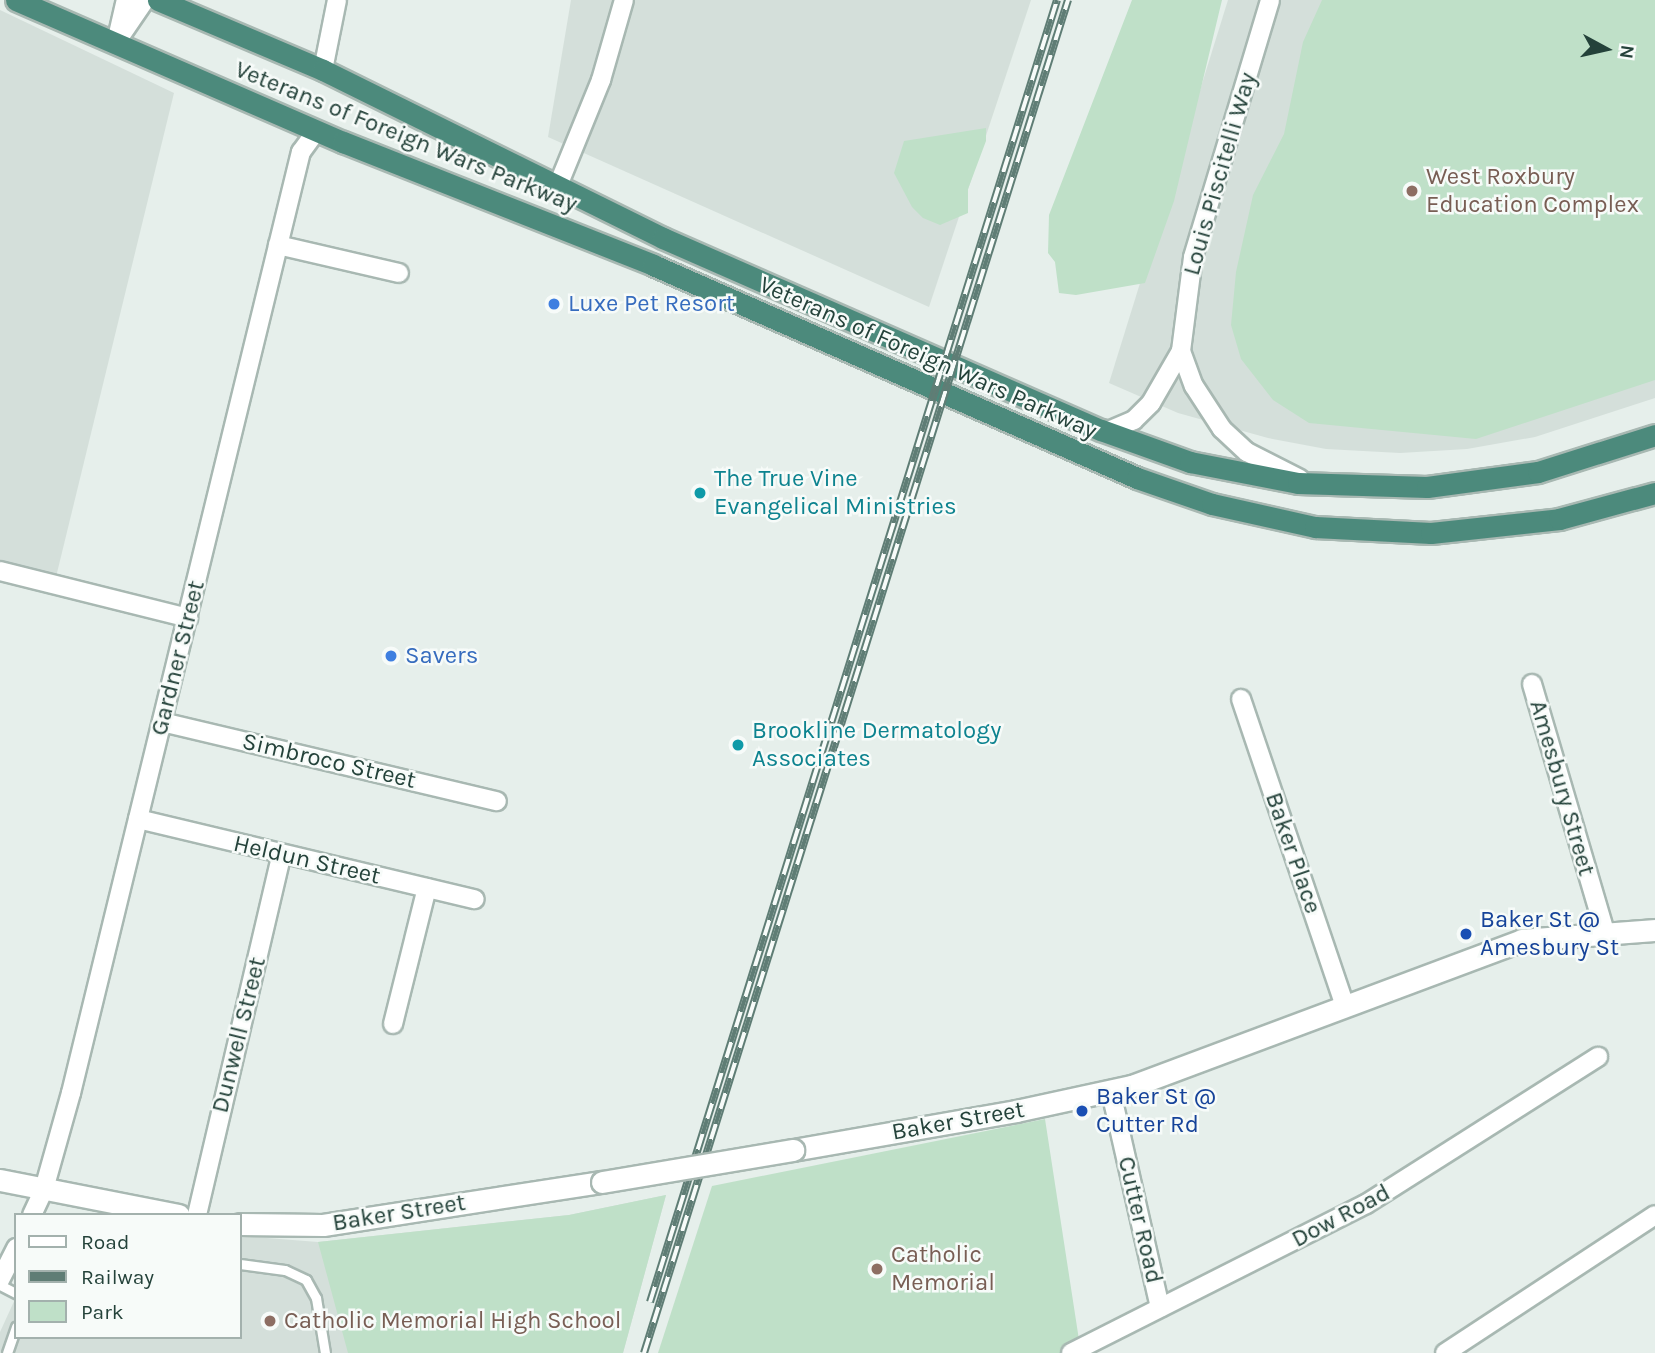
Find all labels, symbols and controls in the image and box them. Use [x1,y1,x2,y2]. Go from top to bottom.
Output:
north arrow [1571,14,1641,84]
text: N [1615,44,1639,60]
street label: Veterans of Foreign Wars Parkway [231,55,581,219]
street label: Louis Piscitelli Way [1177,69,1263,279]
place label: West Roxbury Education Complex [1426,163,1639,219]
marker: West Roxbury Education Complex [1404,183,1420,199]
street label: Veterans of Foreign Wars Parkway [755,270,1101,446]
place label: Luxe Pet Resort [568,290,735,318]
marker: Luxe Pet Resort [546,296,562,312]
place label: The True Vine Evangelical Ministries [714,465,957,521]
marker: The True Vine Evangelical Ministries [692,485,708,501]
street label: Gardner Street [145,578,211,738]
place label: Savers [405,642,478,670]
marker: Savers [383,648,399,664]
street label: Amesbury Street [1523,697,1601,879]
place label: Brookline Dermatology Associates [752,717,1001,773]
street label: Simbroco Street [239,727,419,795]
marker: Brookline Dermatology Associates [730,737,746,753]
street label: Baker Place [1259,789,1327,917]
street label: Heldun Street [231,829,383,891]
place label: Baker St @ Amesbury St [1480,906,1619,962]
marker: Baker St @ Amesbury St [1458,926,1474,942]
street label: Dunwell Street [206,954,272,1116]
place label: Baker St @ Cutter Rd [1096,1083,1216,1139]
street label: Baker Street [889,1095,1027,1147]
marker: Baker St @ Cutter Rd [1074,1103,1090,1119]
street label: Cutter Road [1111,1154,1169,1286]
street label: Dow Road [1287,1178,1395,1254]
street label: Baker Street [330,1188,468,1238]
legend [14,1213,242,1339]
text: Road [81,1230,129,1254]
place label: Catholic Memorial [891,1241,995,1297]
marker: Catholic Memorial [869,1261,885,1277]
text: Railway [81,1265,154,1289]
text: Park [81,1300,124,1324]
place label: Catholic Memorial High School [284,1307,621,1335]
marker: Catholic Memorial High School [262,1313,278,1329]

